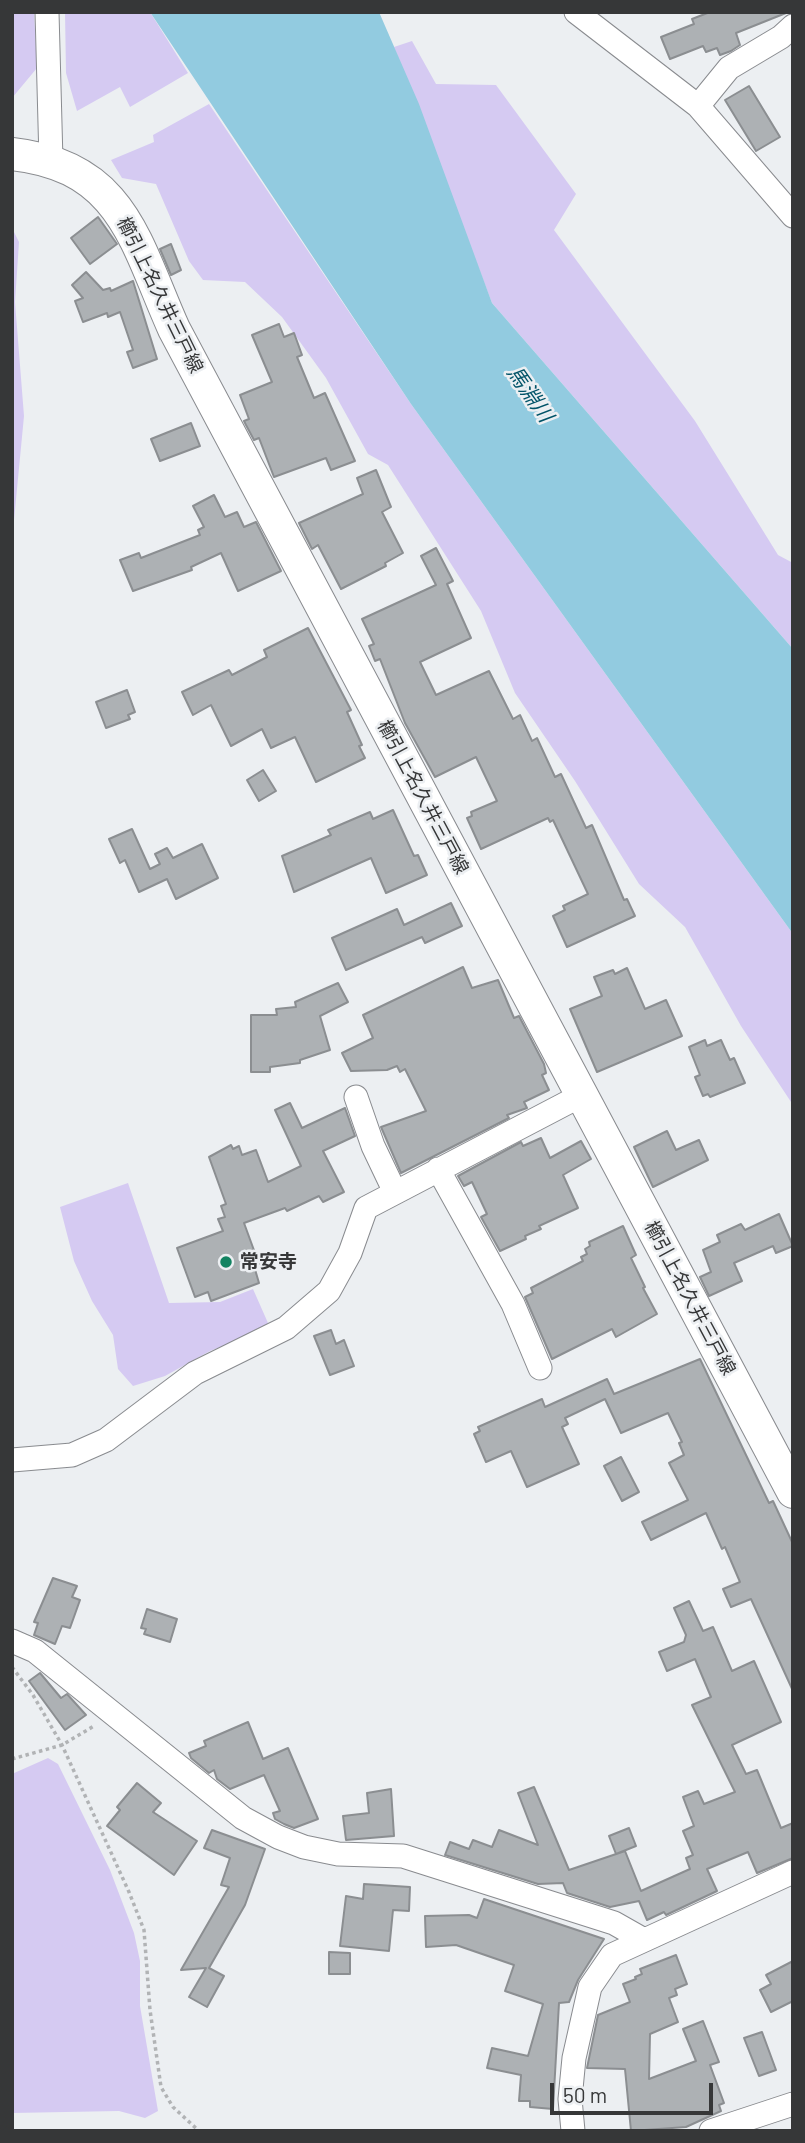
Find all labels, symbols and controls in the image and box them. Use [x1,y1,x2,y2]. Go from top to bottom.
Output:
street label: 櫛引上名久井三戸線 [112,213,208,377]
water label: 馬淵川 [502,361,558,427]
street label: 櫛引上名久井三戸線 [373,716,473,878]
street label: 櫛引上名久井三戸線 [640,1217,740,1379]
place label: 常安寺 [240,1251,297,1273]
marker: 常安寺 [218,1254,234,1270]
scale bar [553,2070,716,2114]
text: 50 m [563,2082,607,2107]

